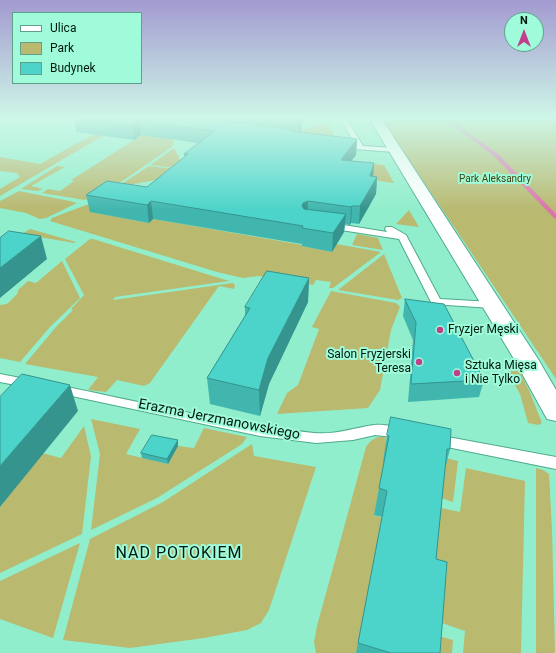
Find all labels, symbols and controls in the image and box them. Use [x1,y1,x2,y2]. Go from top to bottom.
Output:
legend [12,12,142,84]
north arrow [504,12,544,52]
text: N [520,14,528,27]
text: Ulica [50,21,76,35]
text: Park [50,41,74,55]
text: Budynek [50,61,96,75]
park label: Park Aleksandry [459,173,531,185]
place label: Fryzjer Męski [448,323,519,337]
marker: Fryzjer Męski [435,325,445,335]
place label: Salon Fryzjerski Teresa [327,348,411,376]
marker: Salon Fryzjerski Teresa [414,357,424,367]
place label: Sztuka Mięsa i Nie Tylko [465,359,537,387]
marker: Sztuka Mięsa i Nie Tylko [452,368,462,378]
street label: Erazma Jerzmanowskiego [137,396,301,444]
district label: NAD POTOKIEM [115,544,243,564]

